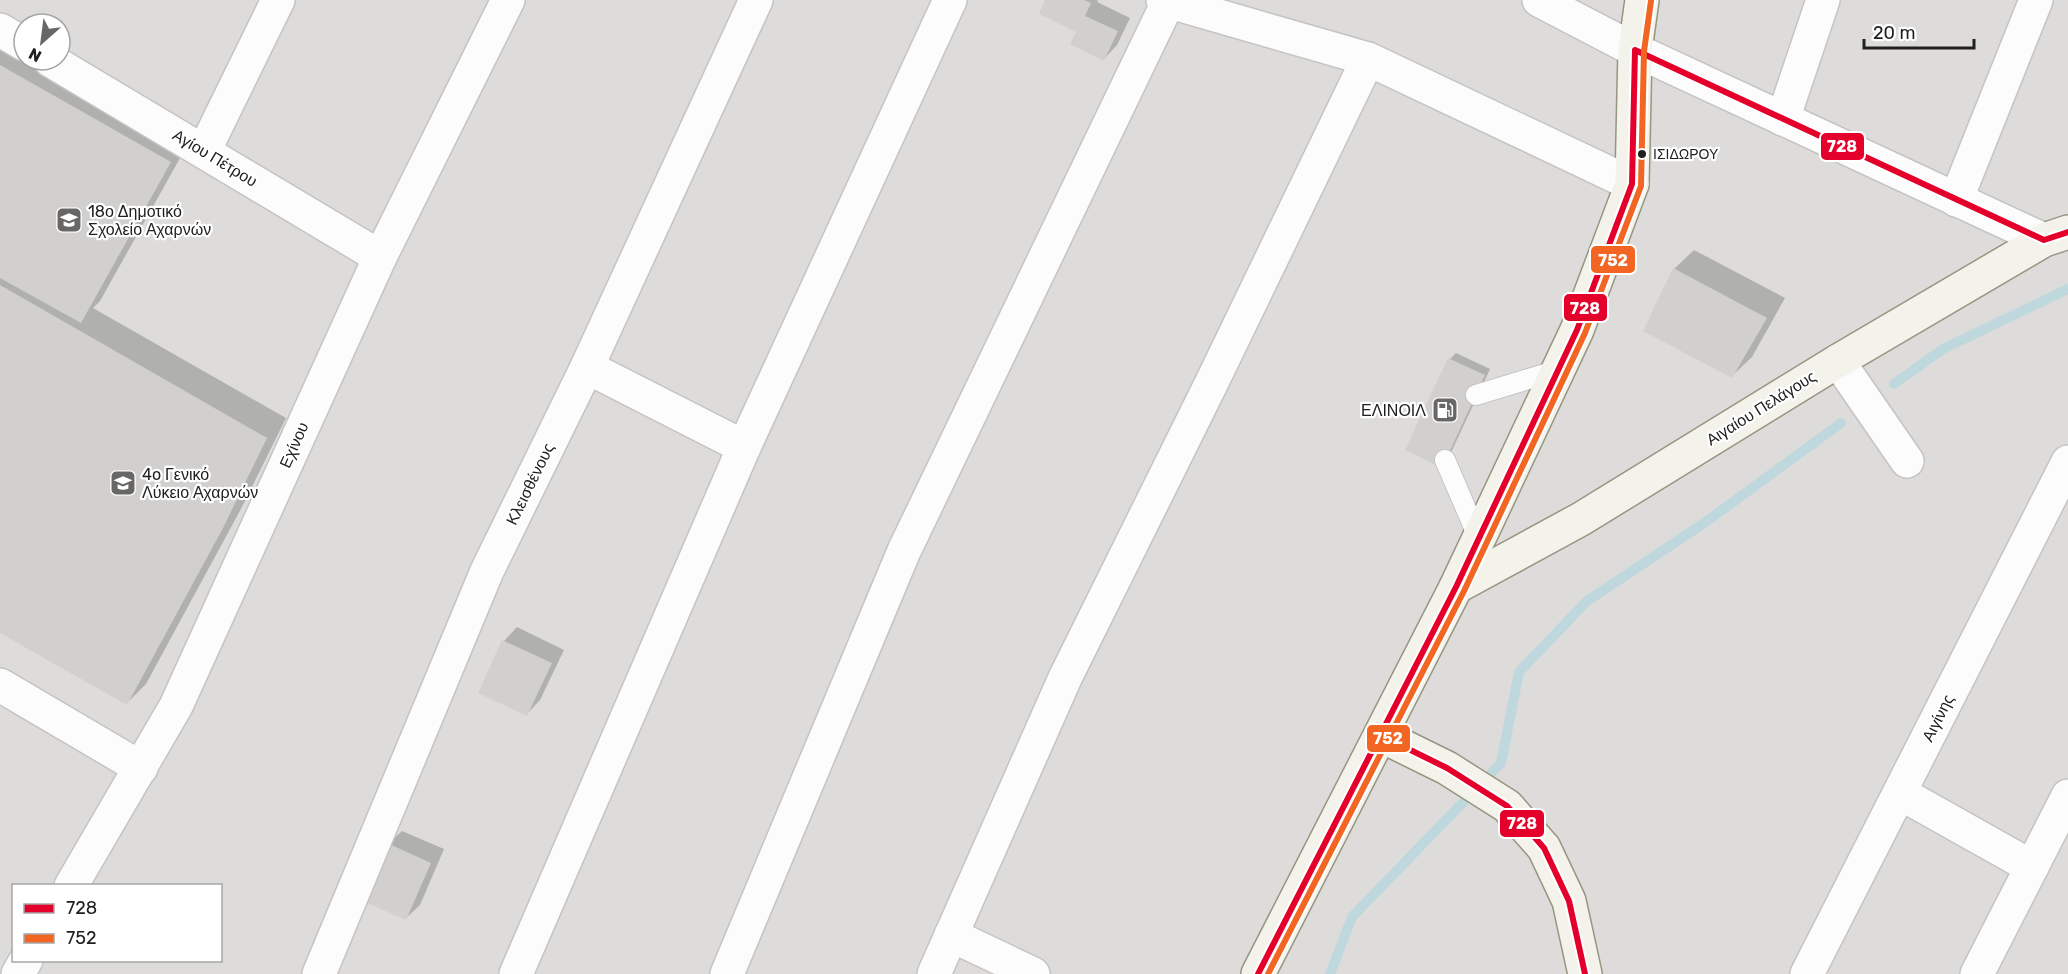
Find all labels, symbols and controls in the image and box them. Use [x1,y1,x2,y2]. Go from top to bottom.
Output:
north arrow [12,12,72,72]
scale bar [1864,12,1974,50]
text: 20 m [1873,22,1915,44]
text: N [26,44,45,66]
street label: Αγίου Πέτρου [169,125,261,191]
line badge: 728 [1820,132,1865,161]
text: 728 [1827,137,1857,156]
place label: ΙΣΙΔΩΡΟΥ [1653,146,1719,163]
marker: ΙΣΙΔΩΡΟΥ [1636,148,1648,160]
place label: 18ο Δημοτικό Σχολείο Αχαρνών [88,202,211,239]
school or university icon: 18ο Δημοτικό Σχολείο Αχαρνών [54,205,84,235]
line badge: 752 [1590,245,1636,274]
text: 752 [1598,251,1628,270]
line badge: 728 [1563,293,1608,322]
text: 728 [1570,299,1600,318]
street label: Αιγαίου Πελάγους [1703,366,1820,449]
fuel station icon: ΕΛΙΝΟΙΛ [1430,395,1460,425]
place label: ΕΛΙΝΟΙΛ [1361,401,1426,420]
street label: Εχίνου [276,419,312,471]
street label: Κλεισθένους [502,440,558,528]
place label: 4o Γενικό Λύκειο Αχαρνών [142,465,258,502]
school or university icon: 4o Γενικό Λύκειο Αχαρνών [108,468,138,498]
street label: Αιγίνης [1918,691,1958,745]
line badge: 752 [1366,724,1411,753]
text: 752 [1373,729,1403,748]
line badge: 728 [1499,809,1545,838]
text: 728 [1507,814,1537,833]
legend [12,884,222,962]
text: 728 [66,897,97,919]
text: 752 [66,927,97,949]

